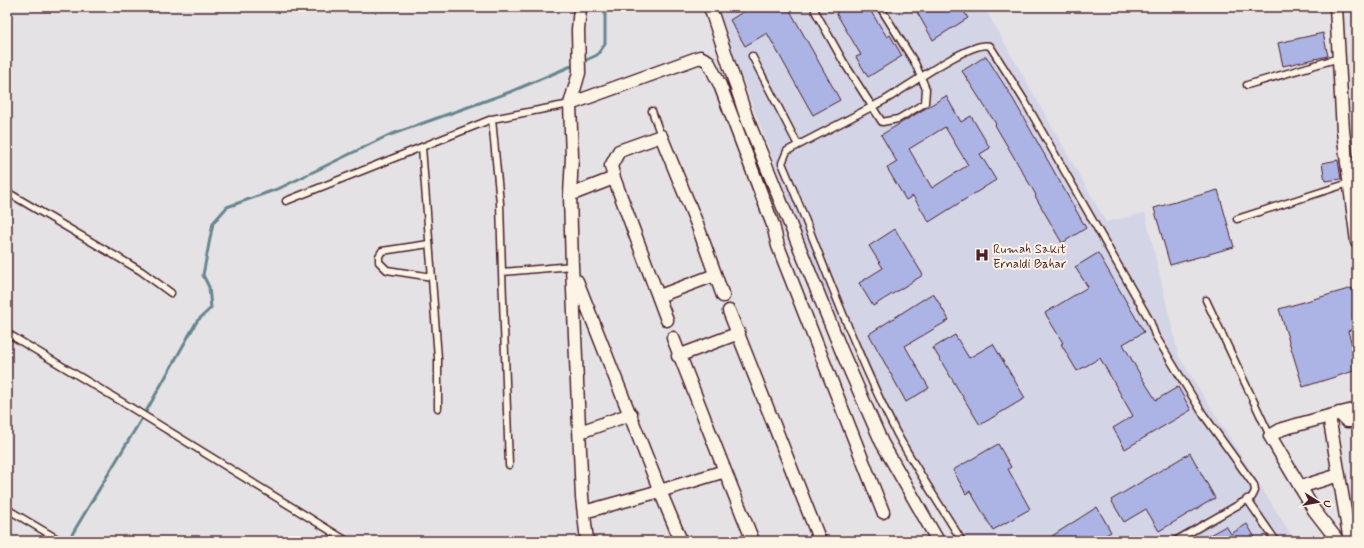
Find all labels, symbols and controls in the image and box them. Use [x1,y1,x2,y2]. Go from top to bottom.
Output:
place label: Rumah Sakit Ernaldi Bahar [993,241,1067,273]
hospital icon: Rumah Sakit Ernaldi Bahar [974,247,990,263]
north arrow [1298,482,1338,522]
text: U [1319,499,1334,509]

